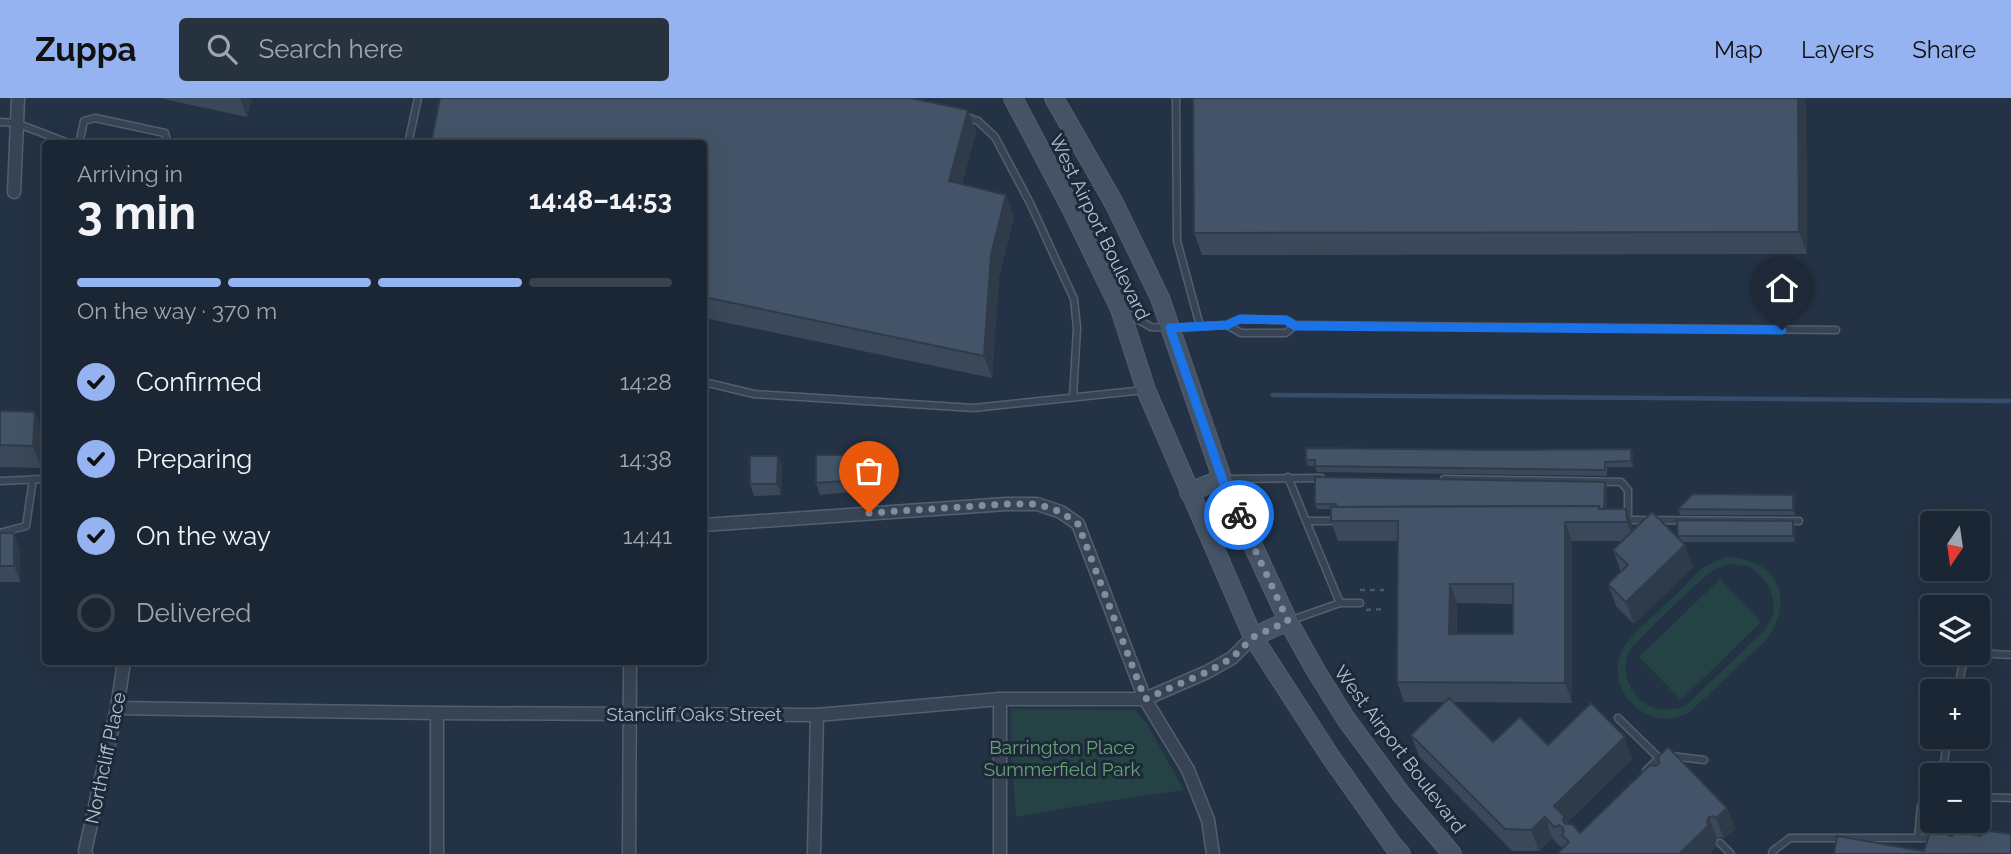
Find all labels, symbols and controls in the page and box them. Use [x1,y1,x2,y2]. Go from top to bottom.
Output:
search box [179,18,669,81]
text: Zuppa [35,30,137,69]
icon: search [203,30,241,68]
text: Search here [259,34,403,64]
text: Map [1714,35,1763,64]
text: Layers [1801,35,1874,64]
text: Share [1912,35,1976,64]
street label: West Airport Boulevard [1045,131,1155,323]
text: Arriving in [77,160,183,187]
text: 14:48–14:53 [529,185,672,215]
text: 3 min [77,186,196,240]
pin [1752,258,1812,330]
icon: home [1763,269,1801,307]
text: On the way · 370 m [77,297,277,324]
icon: check [77,363,115,401]
text: Confirmed [136,367,262,397]
text: 14:28 [620,368,672,395]
icon: check [77,440,115,478]
pin [839,441,899,513]
text: Preparing [136,444,252,474]
text: 14:38 [619,445,672,472]
icon: bag [850,452,888,490]
courier [1204,480,1274,550]
icon: bike [1220,496,1258,534]
north arrow [1920,511,1990,581]
map controls [1920,511,1990,833]
icon: check [77,517,115,555]
text: On the way [136,521,271,551]
text: 14:41 [623,522,672,549]
button: layers [1920,595,1990,665]
text: Delivered [136,598,251,628]
street label: West Airport Boulevard [1330,661,1470,837]
button: + [1920,679,1990,749]
street label: Northcliff Place [80,690,130,826]
street label: Stancliff Oaks Street [606,703,782,725]
park label: Barrington Place Summerfield Park [984,736,1140,780]
button: − [1920,763,1990,833]

